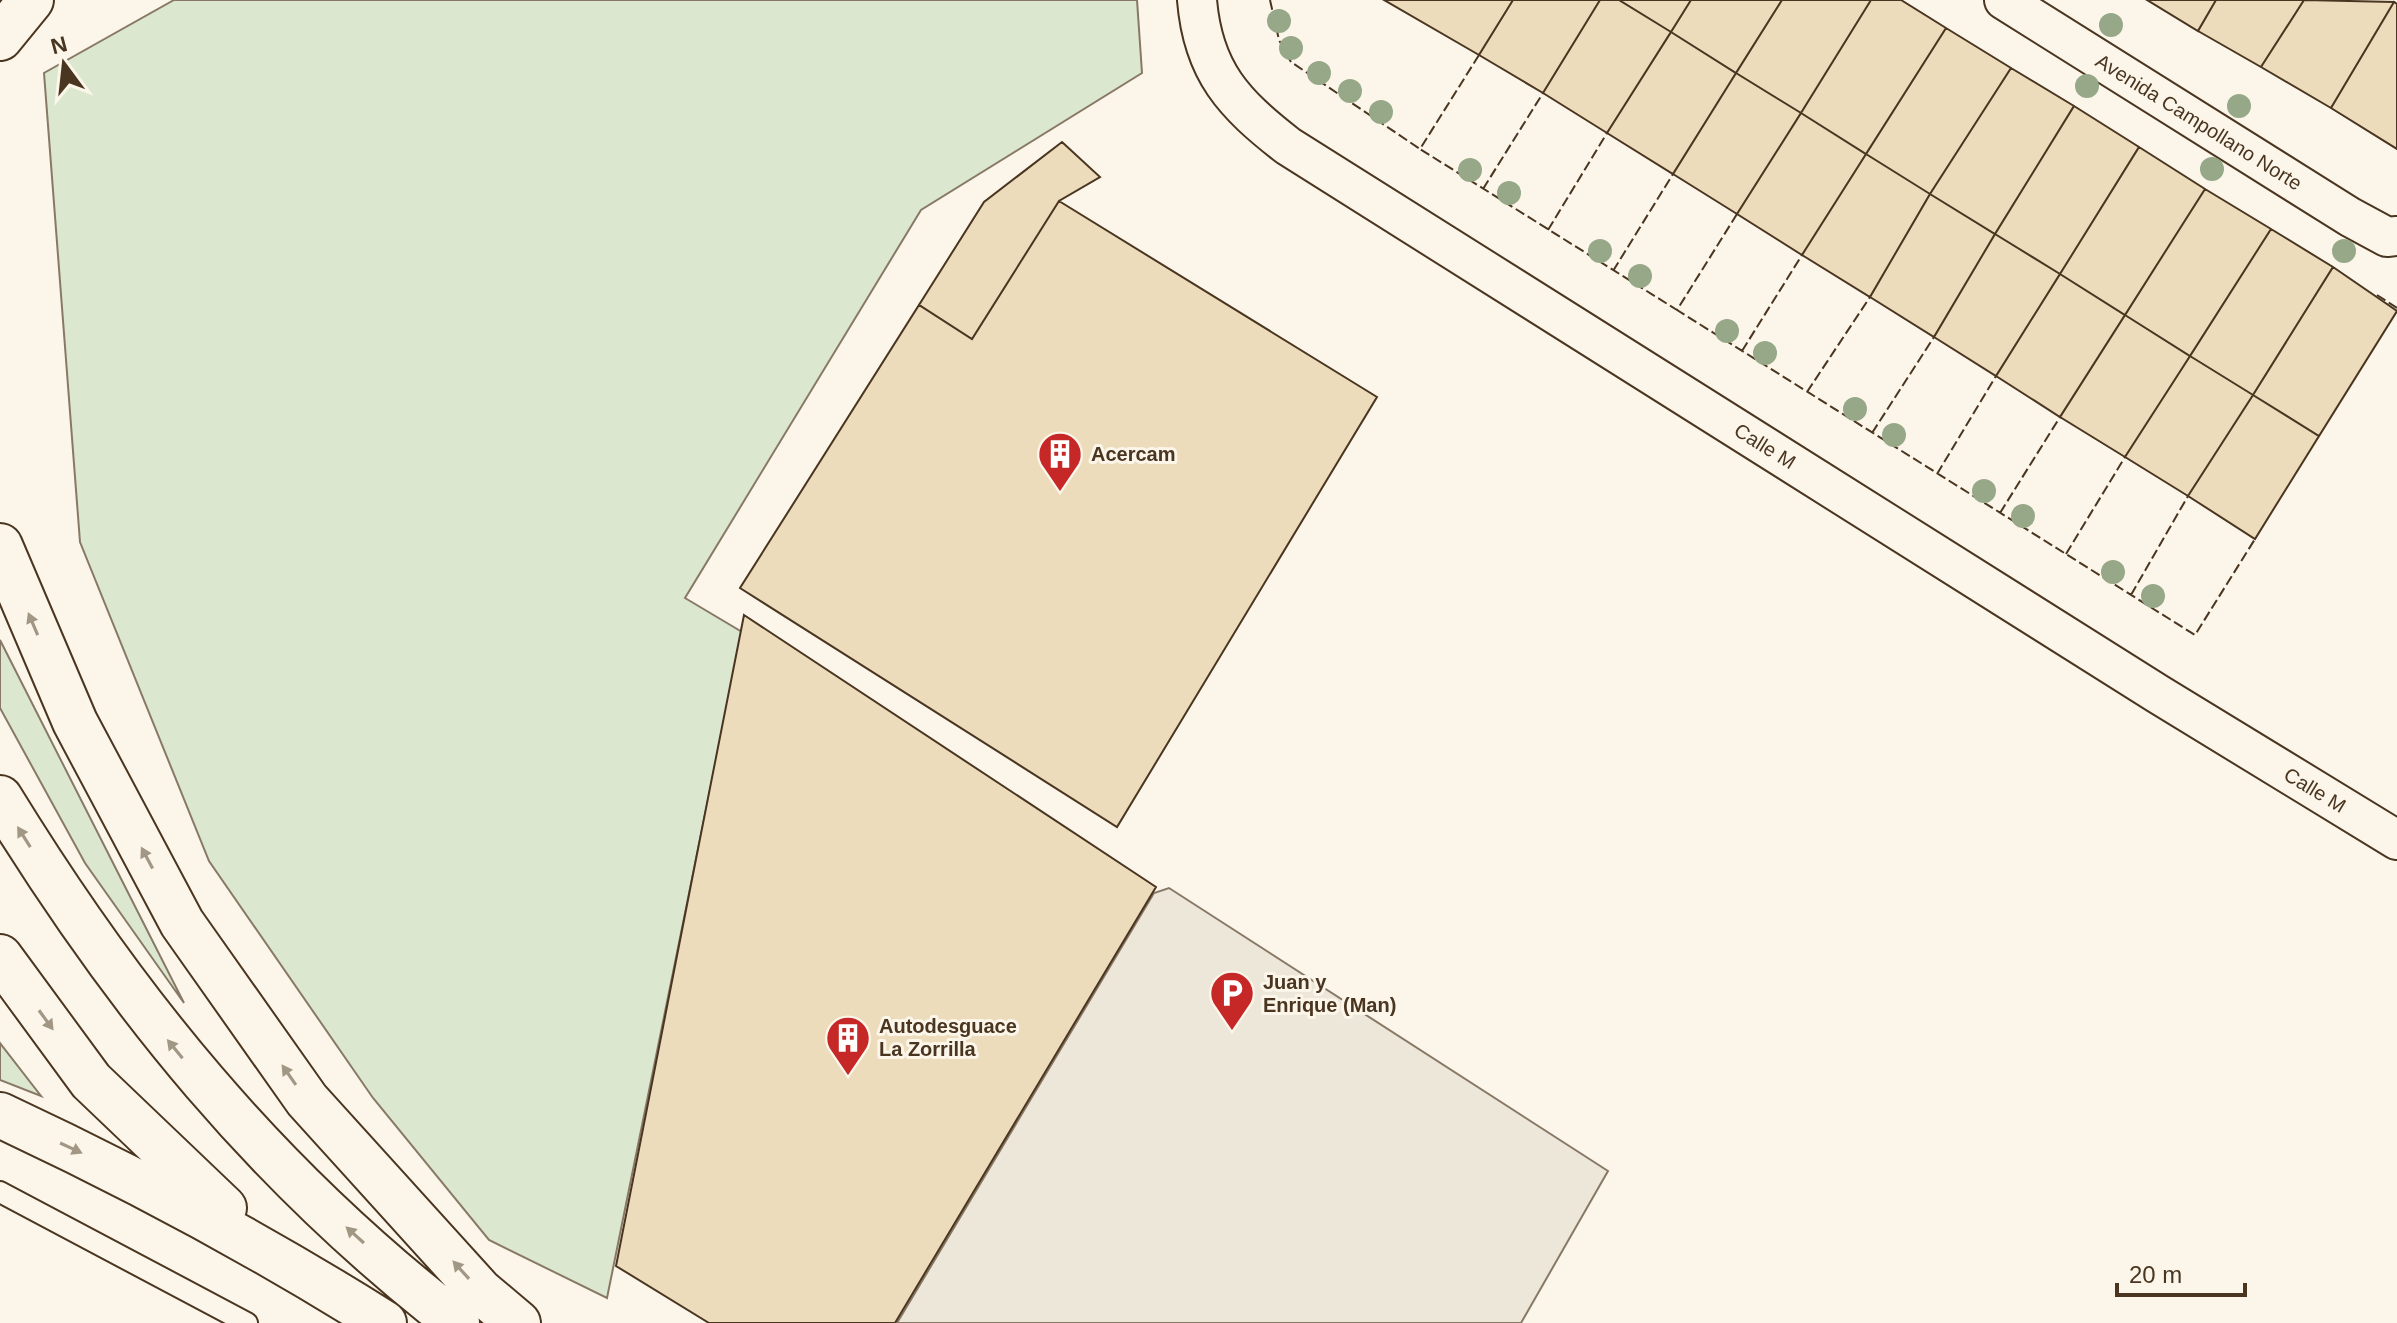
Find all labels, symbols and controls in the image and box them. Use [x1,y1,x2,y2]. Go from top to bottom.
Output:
north arrow [24,24,104,104]
text: N [48,31,70,59]
street label: Avenida Campollano Norte [2092,49,2306,195]
street label: Calle M [1730,419,1800,473]
building icon: Acercam [1036,430,1084,493]
place label: Acercam [1091,443,1176,465]
one-way arrow [27,612,40,636]
street label: Calle M [2280,763,2350,817]
one-way arrow [17,826,31,848]
one-way arrow [141,847,155,869]
parking icon: Juan y Enrique (Man) [1208,969,1256,1032]
place label: Juan y Enrique (Man) [1263,971,1396,1016]
one-way arrow [38,1010,54,1030]
building icon: Autodesguace La Zorrilla [824,1014,872,1077]
place label: Autodesguace La Zorrilla [879,1015,1017,1060]
one-way arrow [167,1039,184,1059]
one-way arrow [282,1065,298,1085]
one-way arrow [59,1141,83,1155]
one-way arrow [346,1227,365,1245]
scale bar [2117,1247,2245,1297]
one-way arrow [453,1261,471,1280]
text: 20 m [2129,1261,2182,1288]

